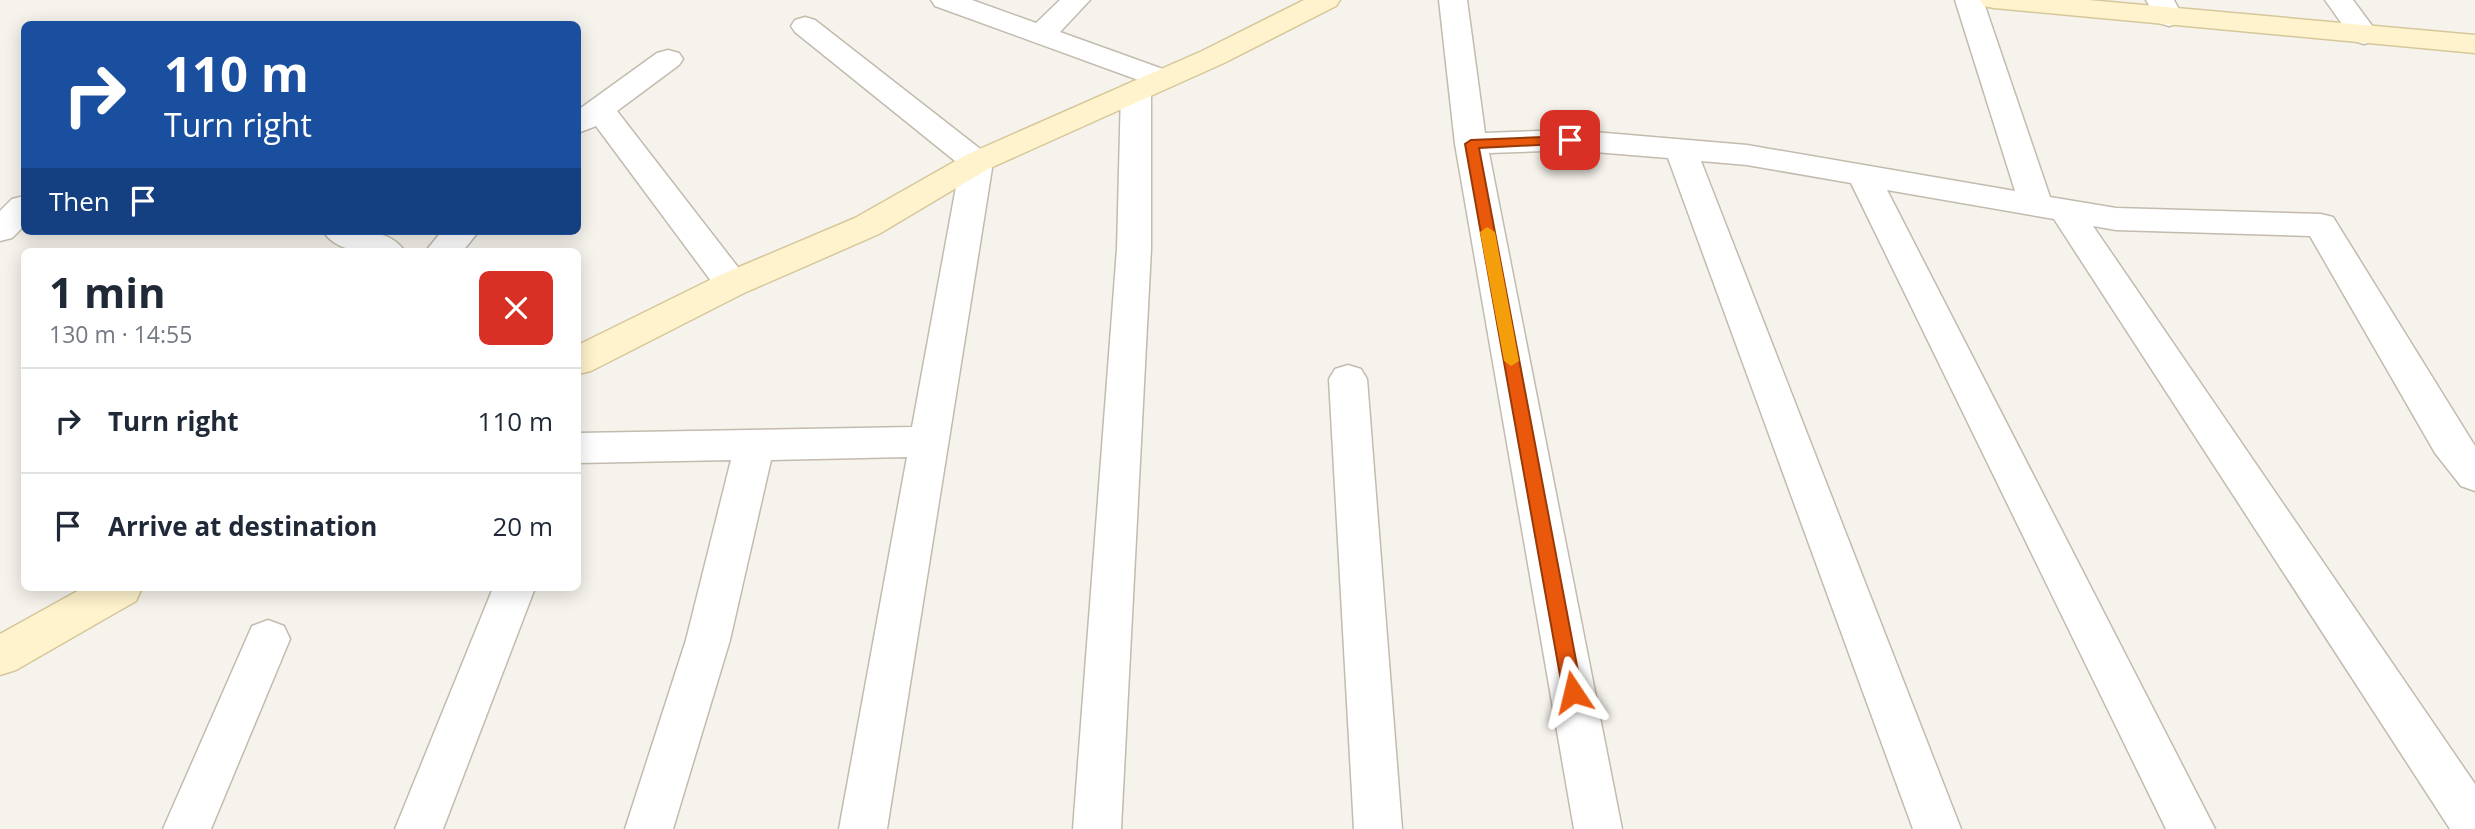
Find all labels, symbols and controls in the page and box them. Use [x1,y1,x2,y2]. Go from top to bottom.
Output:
text: 110 m [164,40,309,106]
icon: right [49,49,140,140]
text: Turn right [164,103,312,146]
pin [1540,110,1600,170]
icon: arrive [1551,121,1589,159]
icon: arrive [124,182,162,220]
text: Then [49,183,110,219]
text: 1 min [49,263,166,320]
button: close [479,271,553,345]
text: 130 m · 14:55 [49,318,192,350]
icon: right [49,402,87,440]
text: Turn right [108,403,239,439]
text: 110 m [478,403,553,439]
icon: arrive [49,507,87,545]
text: Arrive at destination [108,508,377,544]
text: 20 m [492,508,553,544]
position arrow [1536,655,1610,729]

